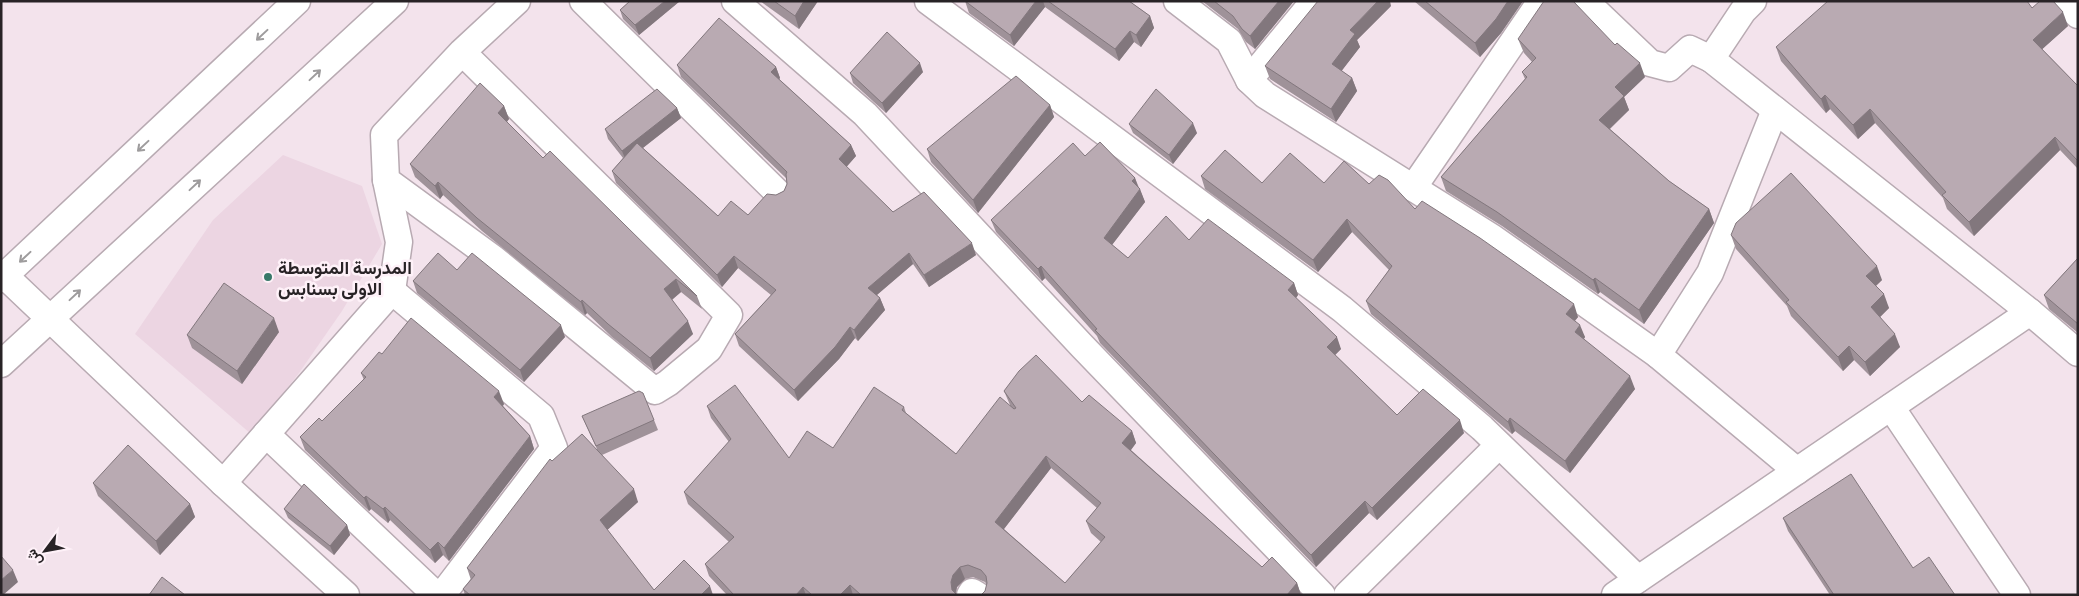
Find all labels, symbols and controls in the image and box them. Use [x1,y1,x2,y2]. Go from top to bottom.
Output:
one-way arrow [256,29,268,41]
one-way arrow [308,69,321,81]
one-way arrow [137,140,150,152]
one-way arrow [188,179,201,191]
one-way arrow [19,251,31,263]
place label: المدرسة المتوسطة الاولى بسنابس [278,255,412,300]
marker: المدرسة المتوسطة الاولى بسنابس [262,271,274,283]
one-way arrow [69,289,82,301]
north arrow [20,526,70,576]
text: ش [21,546,46,570]

